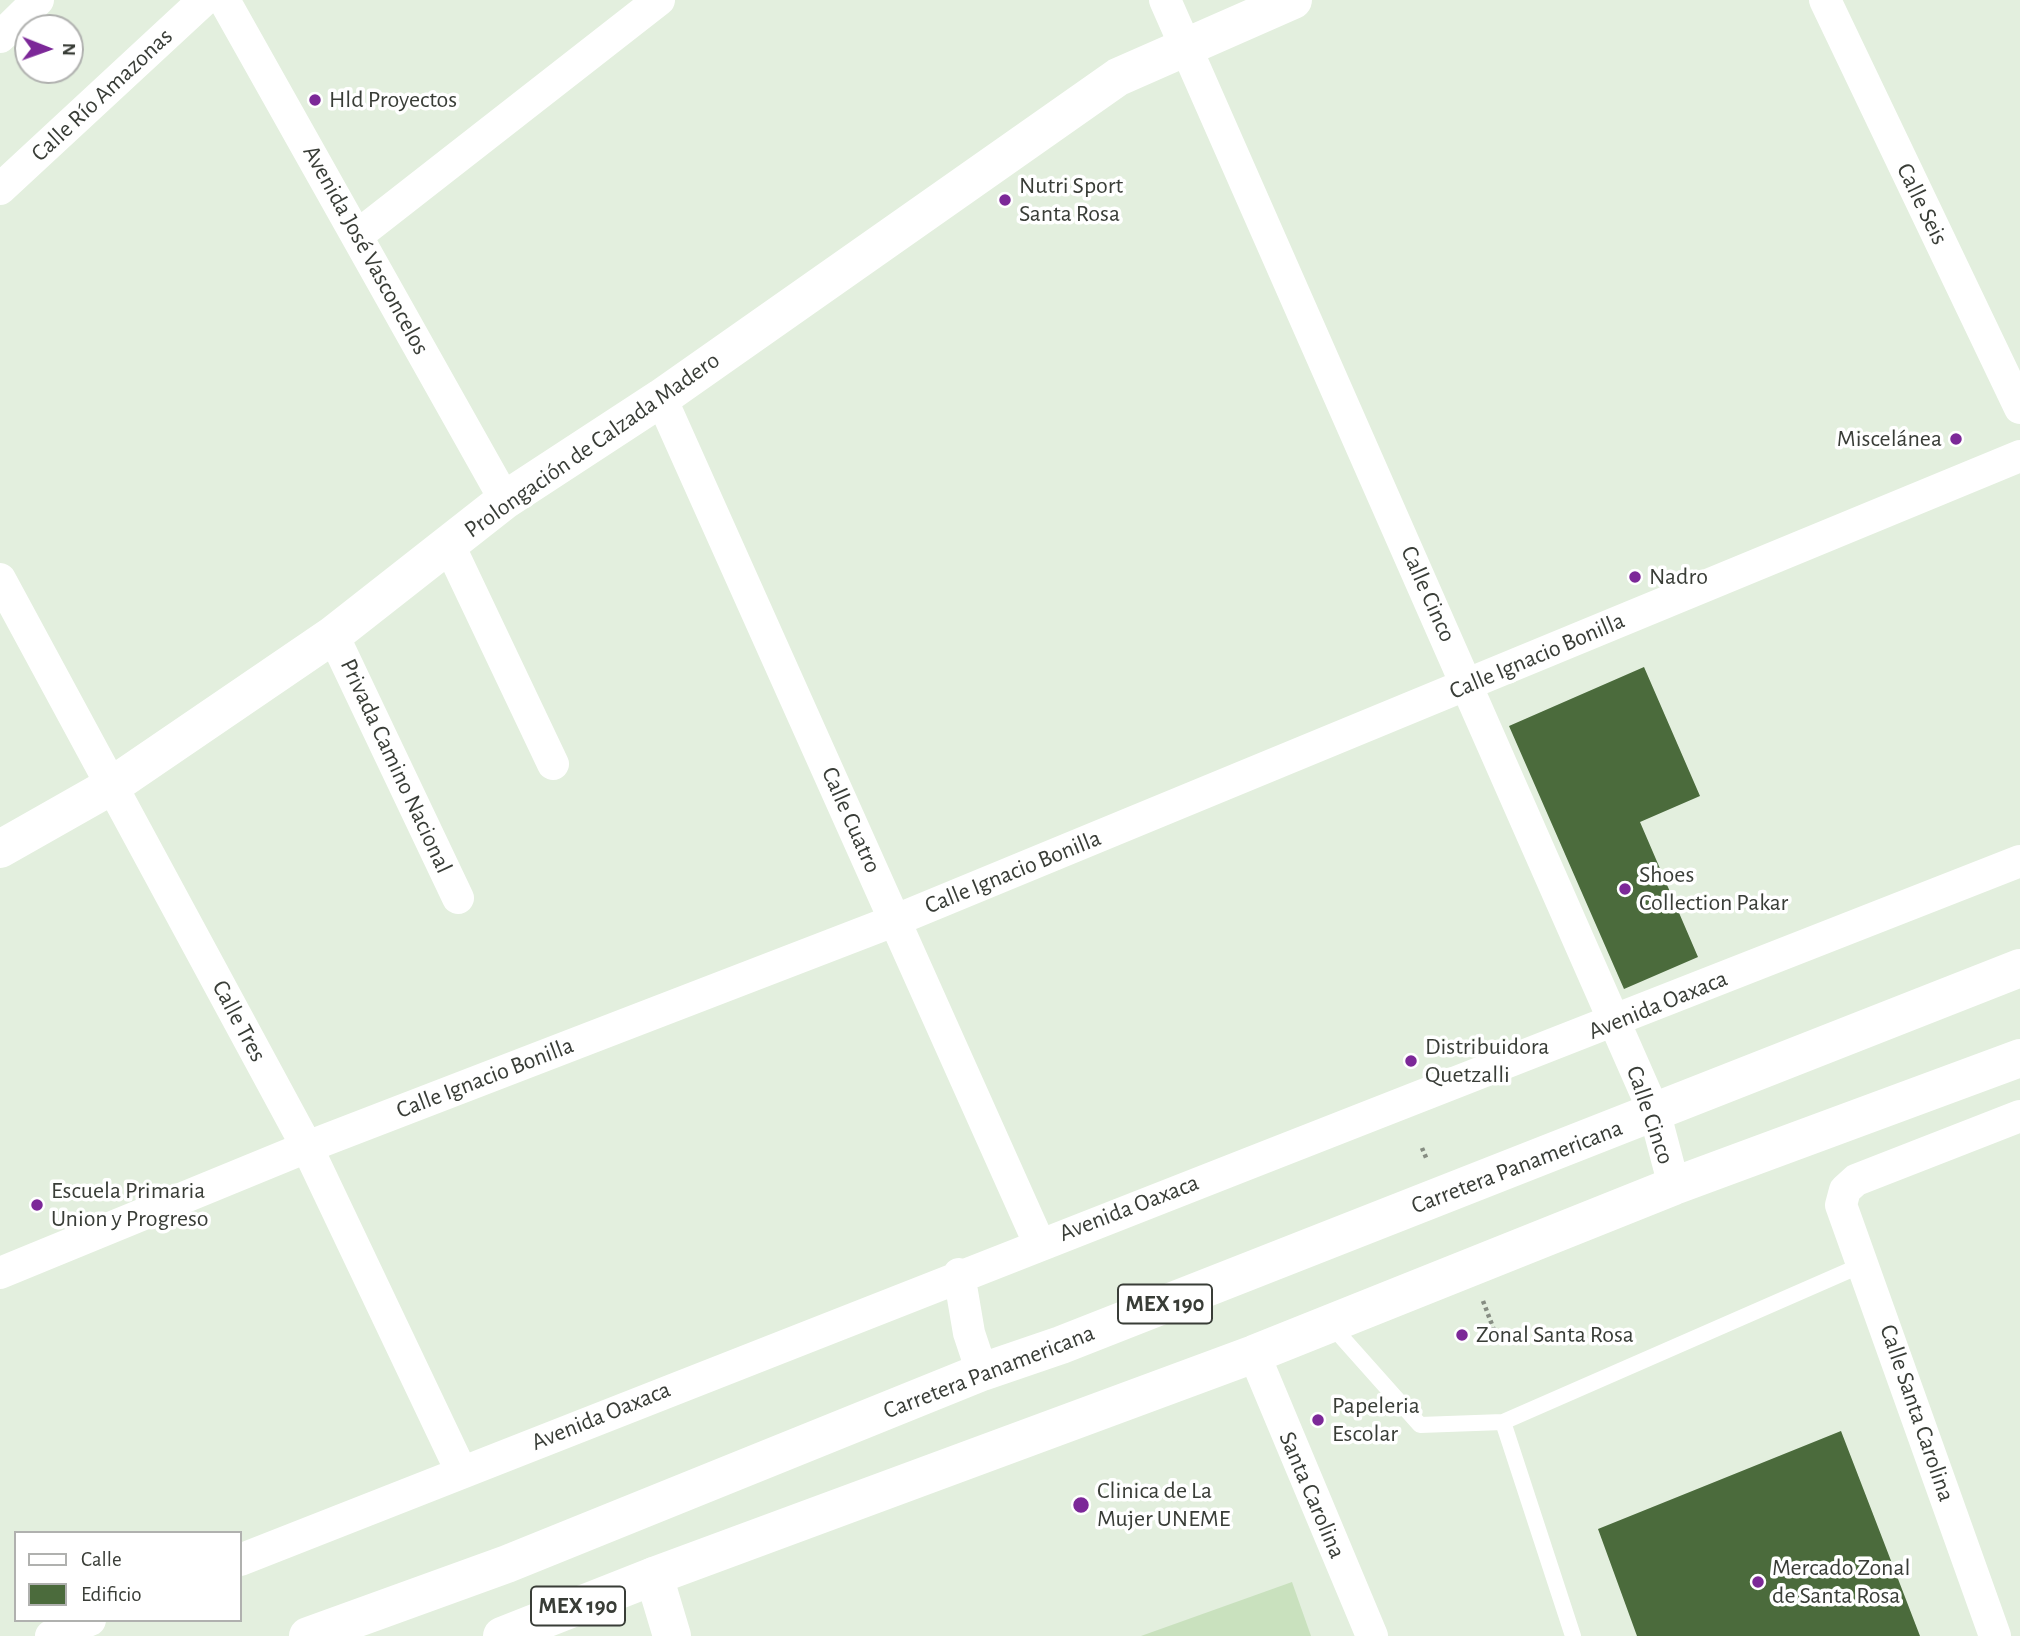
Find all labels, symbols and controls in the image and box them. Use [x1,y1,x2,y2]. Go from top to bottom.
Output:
north arrow [14,14,84,84]
street label: Calle Río Amazonas [25,22,179,168]
text: N [59,43,78,56]
place label: Hld Proyectos [329,86,457,114]
marker: Hld Proyectos [307,92,323,108]
street label: Avenida José Vasconcelos [296,140,436,360]
street label: Calle Seis [1890,159,1954,249]
place label: Nutri Sport Santa Rosa [1019,172,1123,228]
marker: Nutri Sport Santa Rosa [997,192,1013,208]
street label: Prolongación de Calzada Madero [459,346,725,544]
place label: Miscelánea [1837,425,1942,453]
marker: Miscelánea [1948,431,1964,447]
street label: Calle Cinco [1394,541,1462,647]
place label: Nadro [1649,563,1708,591]
marker: Nadro [1627,569,1643,585]
street label: Calle Ignacio Bonilla [1445,606,1629,706]
street label: Privada Camino Nacional [334,654,458,878]
street label: Calle Cuatro [815,762,887,878]
street label: Calle Ignacio Bonilla [921,824,1105,920]
place label: Shoes Collection Pakar [1639,861,1788,917]
marker: Shoes Collection Pakar [1617,881,1633,897]
street label: Avenida Oaxaca [1584,964,1732,1046]
street label: Calle Tres [206,975,272,1067]
street label: Calle Ignacio Bonilla [392,1031,578,1125]
place label: Distribuidora Quetzalli [1425,1033,1549,1089]
marker: Distribuidora Quetzalli [1403,1053,1419,1069]
street label: Calle Cinco [1620,1062,1680,1168]
street label: Carretera Panamericana [1407,1113,1627,1221]
street label: Avenida Oaxaca [1055,1168,1203,1248]
place label: Escuela Primaria Union y Progreso [51,1177,209,1233]
marker: Escuela Primaria Union y Progreso [29,1197,45,1213]
road number: MEX 190 [1118,1284,1212,1324]
street label: Carretera Panamericana [879,1318,1099,1426]
place label: Zonal Santa Rosa [1476,1321,1634,1349]
street label: Calle Santa Carolina [1873,1321,1961,1505]
marker: Zonal Santa Rosa [1454,1327,1470,1343]
street label: Avenida Oaxaca [527,1375,675,1457]
place label: Papeleria Escolar [1332,1392,1420,1448]
marker: Papeleria Escolar [1310,1412,1326,1428]
street label: Santa Carolina [1272,1427,1352,1563]
place label: Clinica de La Mujer UNEME [1097,1477,1230,1533]
marker: Clinica de La Mujer UNEME [1071,1495,1091,1515]
legend [14,1531,242,1622]
text: Calle [81,1549,122,1570]
place label: Mercado Zonal de Santa Rosa [1772,1554,1910,1610]
marker: Mercado Zonal de Santa Rosa [1750,1574,1766,1590]
text: Edificio [81,1584,142,1605]
road number: MEX 190 [531,1586,625,1625]

